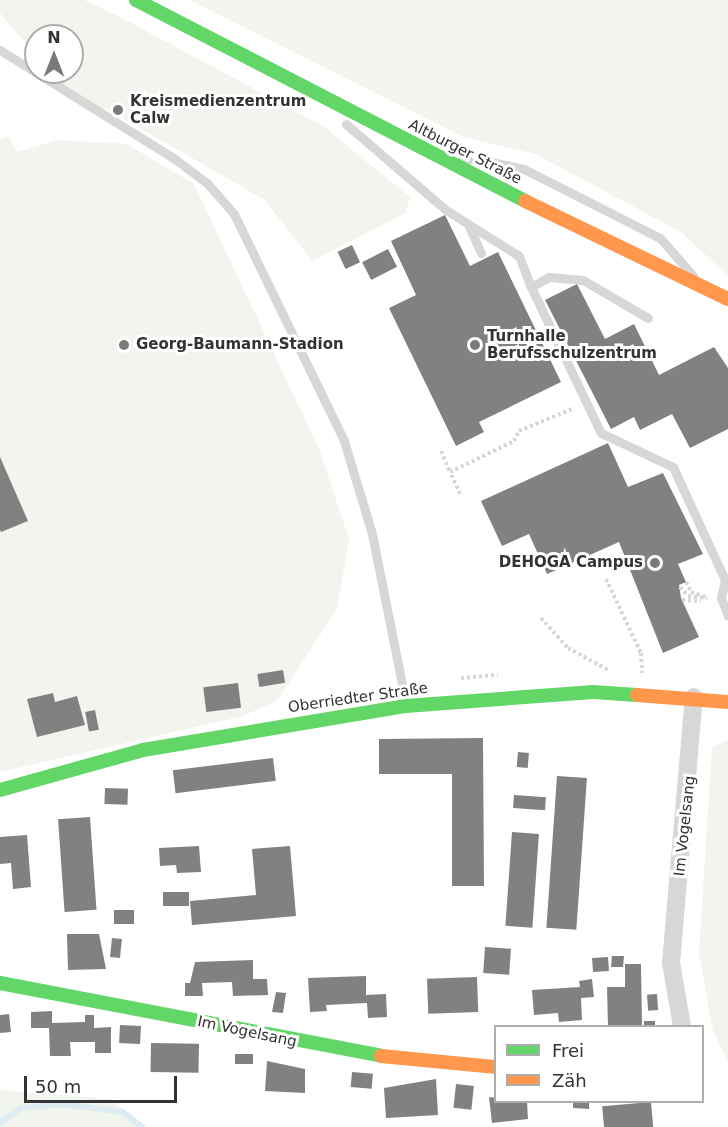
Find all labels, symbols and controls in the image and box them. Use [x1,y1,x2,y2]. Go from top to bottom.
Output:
north arrow [24,24,84,84]
text: N [47,28,61,47]
place label: Kreismedienzentrum Calw [130,92,306,127]
marker: Kreismedienzentrum Calw [111,103,125,117]
street label: Altburger Straße [406,116,524,188]
place label: Turnhalle Berufsschulzentrum [487,327,657,362]
place label: Georg-Baumann-Stadion [136,336,344,354]
marker: Georg-Baumann-Stadion [117,338,131,352]
marker: Turnhalle Berufsschulzentrum [468,338,482,352]
place label: DEHOGA Campus [499,554,643,572]
marker: DEHOGA Campus [648,556,662,570]
street label: Oberriedter Straße [287,679,429,717]
street label: Im Vogelsang [671,775,699,877]
street label: Im Vogelsang [196,1013,298,1051]
legend [494,1025,704,1103]
text: Frei [552,1040,584,1061]
scale bar [27,1064,180,1102]
text: Zäh [552,1070,587,1091]
text: 50 m [35,1076,81,1097]

